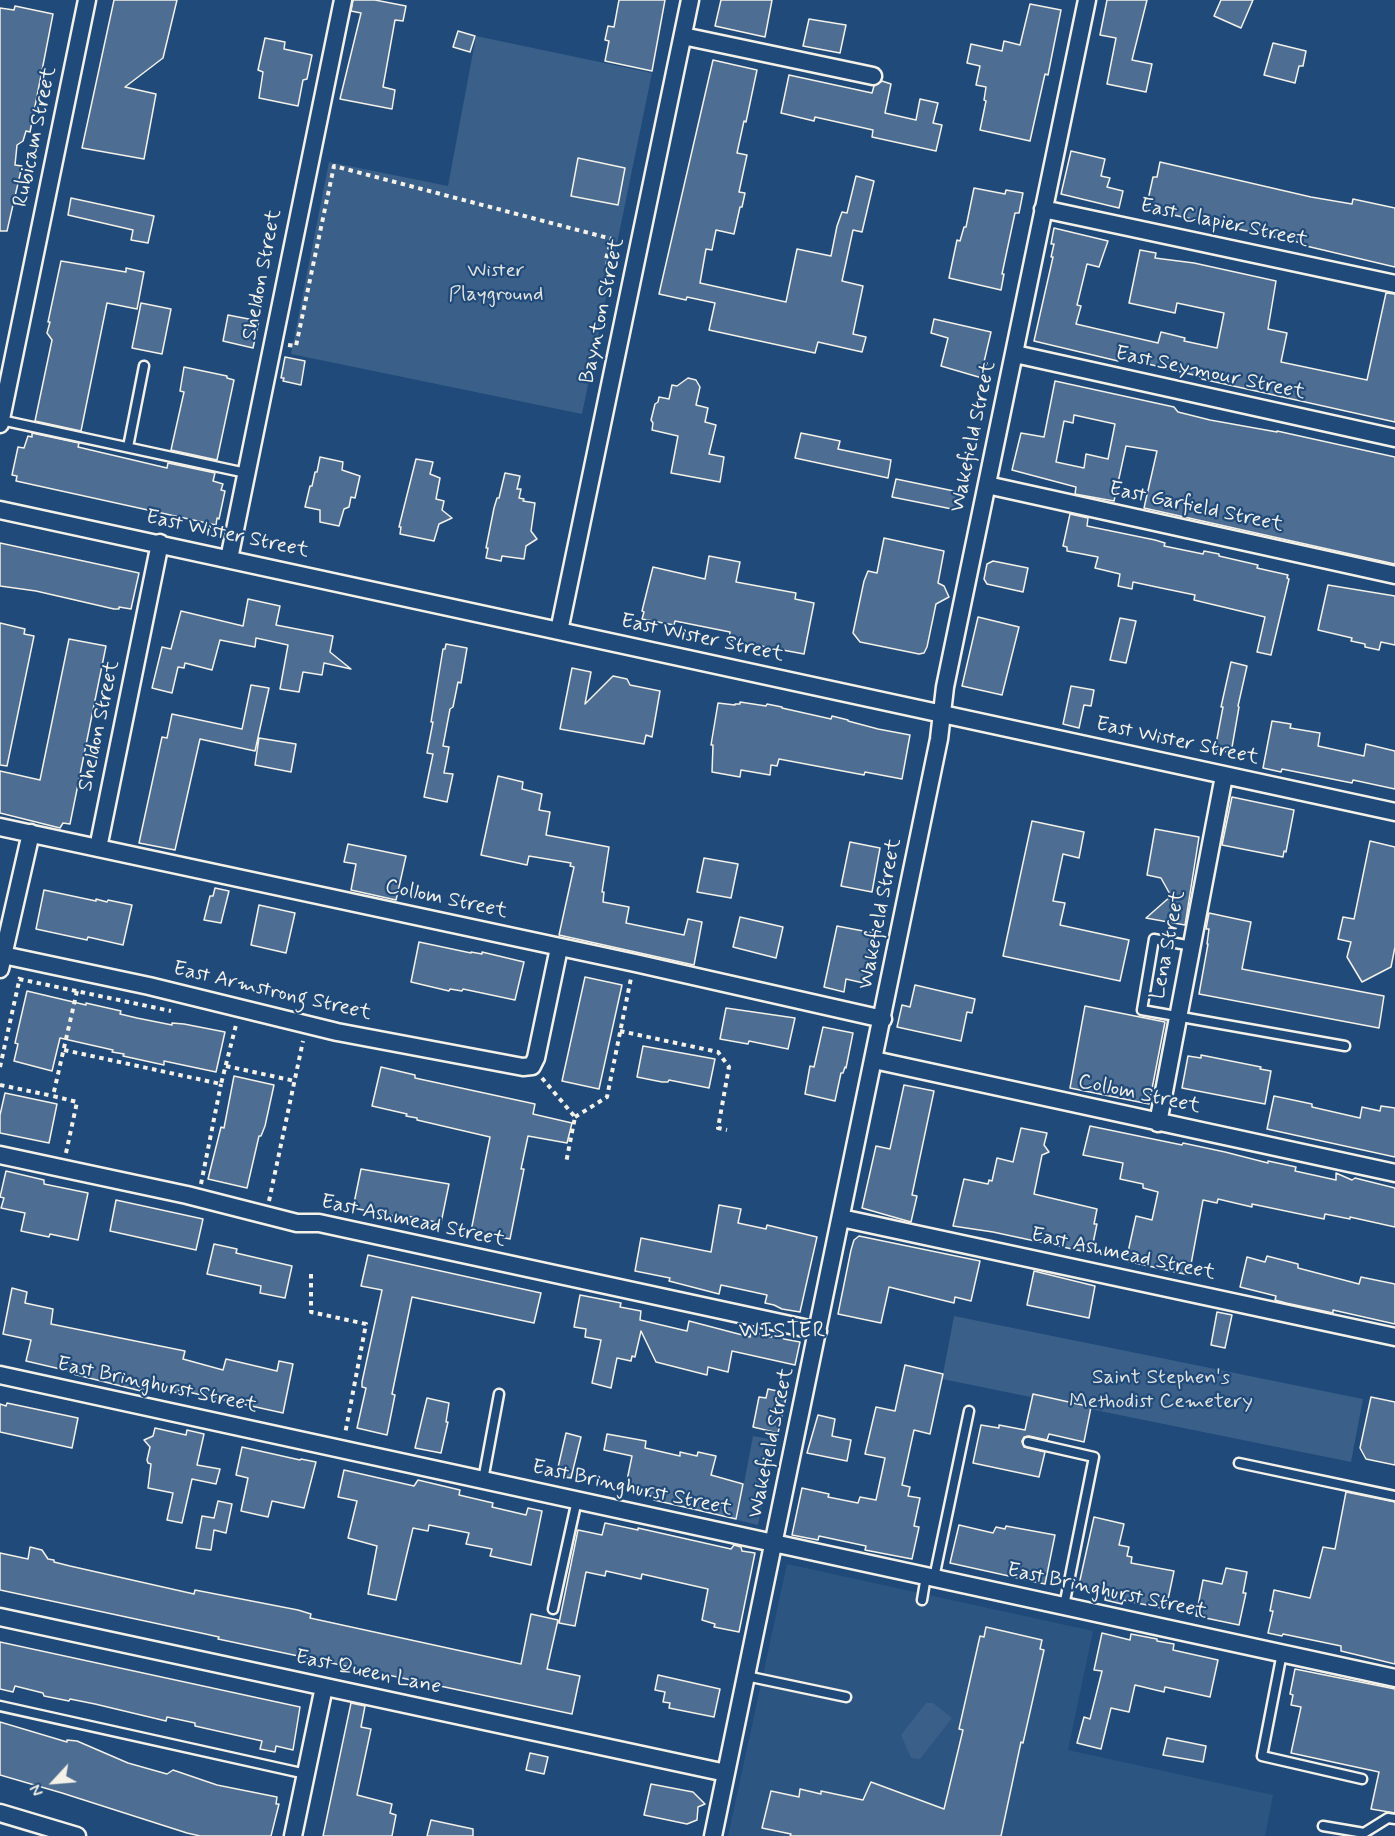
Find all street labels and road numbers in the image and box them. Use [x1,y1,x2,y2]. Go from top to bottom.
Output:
street label: Rubicam Street [9,65,63,209]
street label: East Clapier Street [1138,194,1310,254]
street label: Sheldon Street [238,207,288,343]
street label: Baynton Street [575,236,631,386]
street label: East Seymour Street [1113,342,1307,406]
street label: Wakefield Street [946,359,1002,515]
street label: East Garfield Street [1107,477,1285,539]
street label: East Wister Street [143,505,311,565]
street label: East Wister Street [618,609,786,669]
street label: Sheldon Street [74,658,126,794]
street label: East Wister Street [1093,712,1261,772]
street label: Wakefield Street [854,836,908,992]
street label: Collom Street [383,875,509,925]
street label: Lena Street [1146,888,1192,1002]
street label: East Armstrong Street [170,957,374,1027]
street label: Collom Street [1076,1070,1202,1120]
street label: East Ashmead Street [319,1190,507,1254]
street label: East Ashmead Street [1029,1223,1217,1287]
street label: East Bringhurst Street [55,1352,259,1420]
street label: Wakefield Street [744,1365,800,1521]
street label: East Bringhurst Street [530,1455,734,1523]
street label: East Bringhurst Street [1005,1558,1209,1626]
street label: East Queen Lane [293,1645,443,1701]

